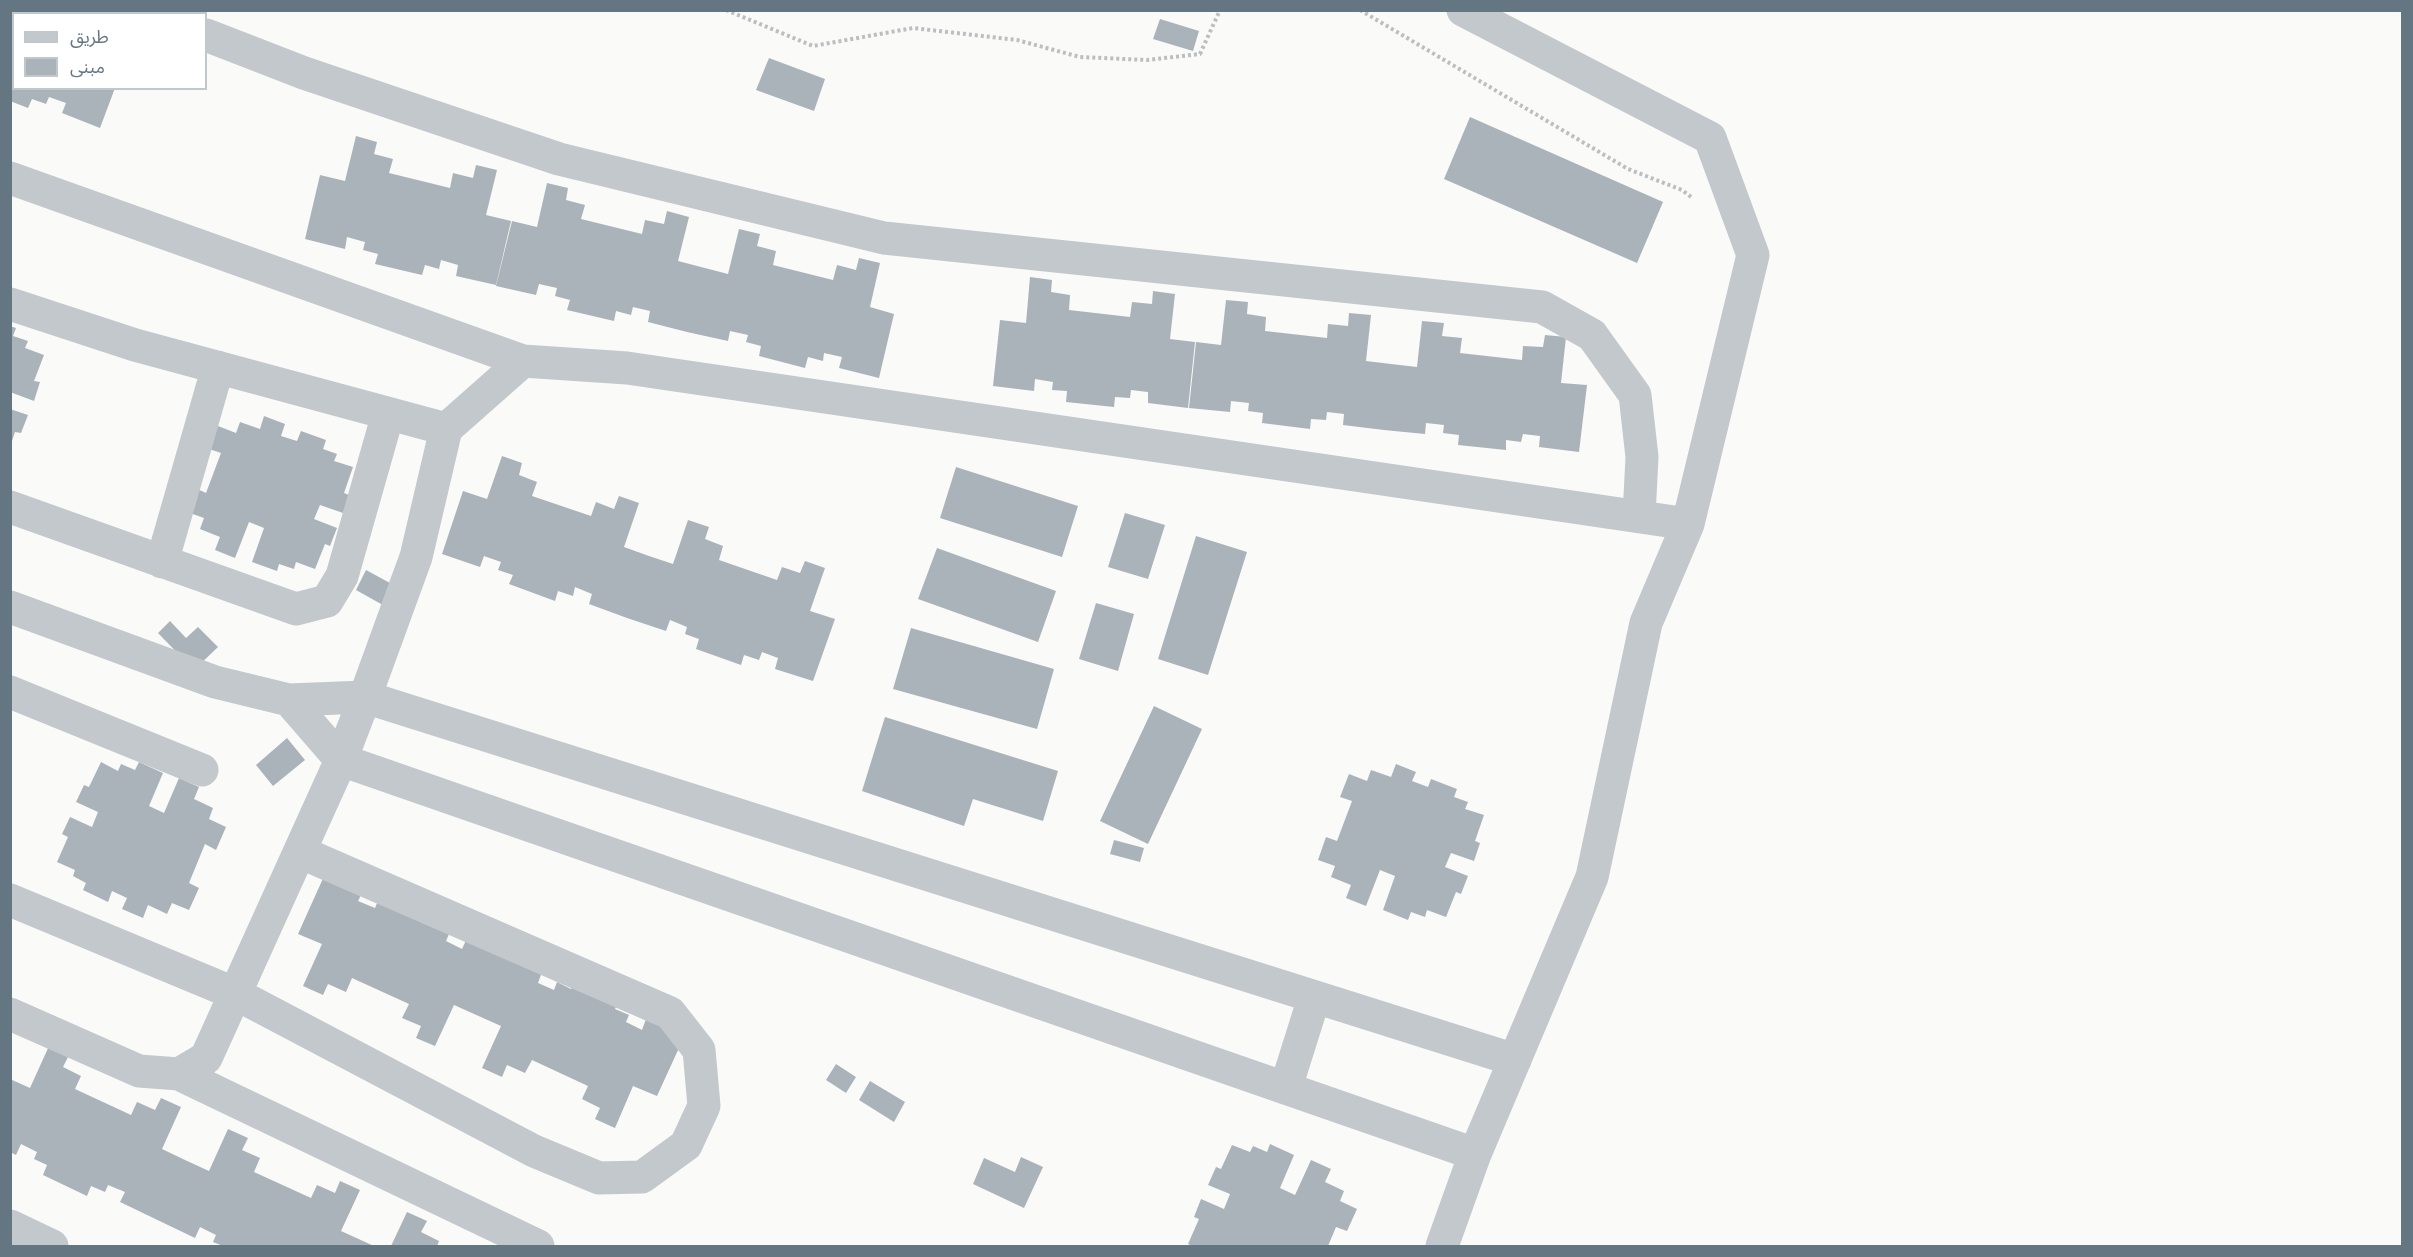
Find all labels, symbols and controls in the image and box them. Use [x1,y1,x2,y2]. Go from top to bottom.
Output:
legend [12,12,207,90]
text: طريق [70,25,109,48]
text: مبنى [70,55,105,78]

